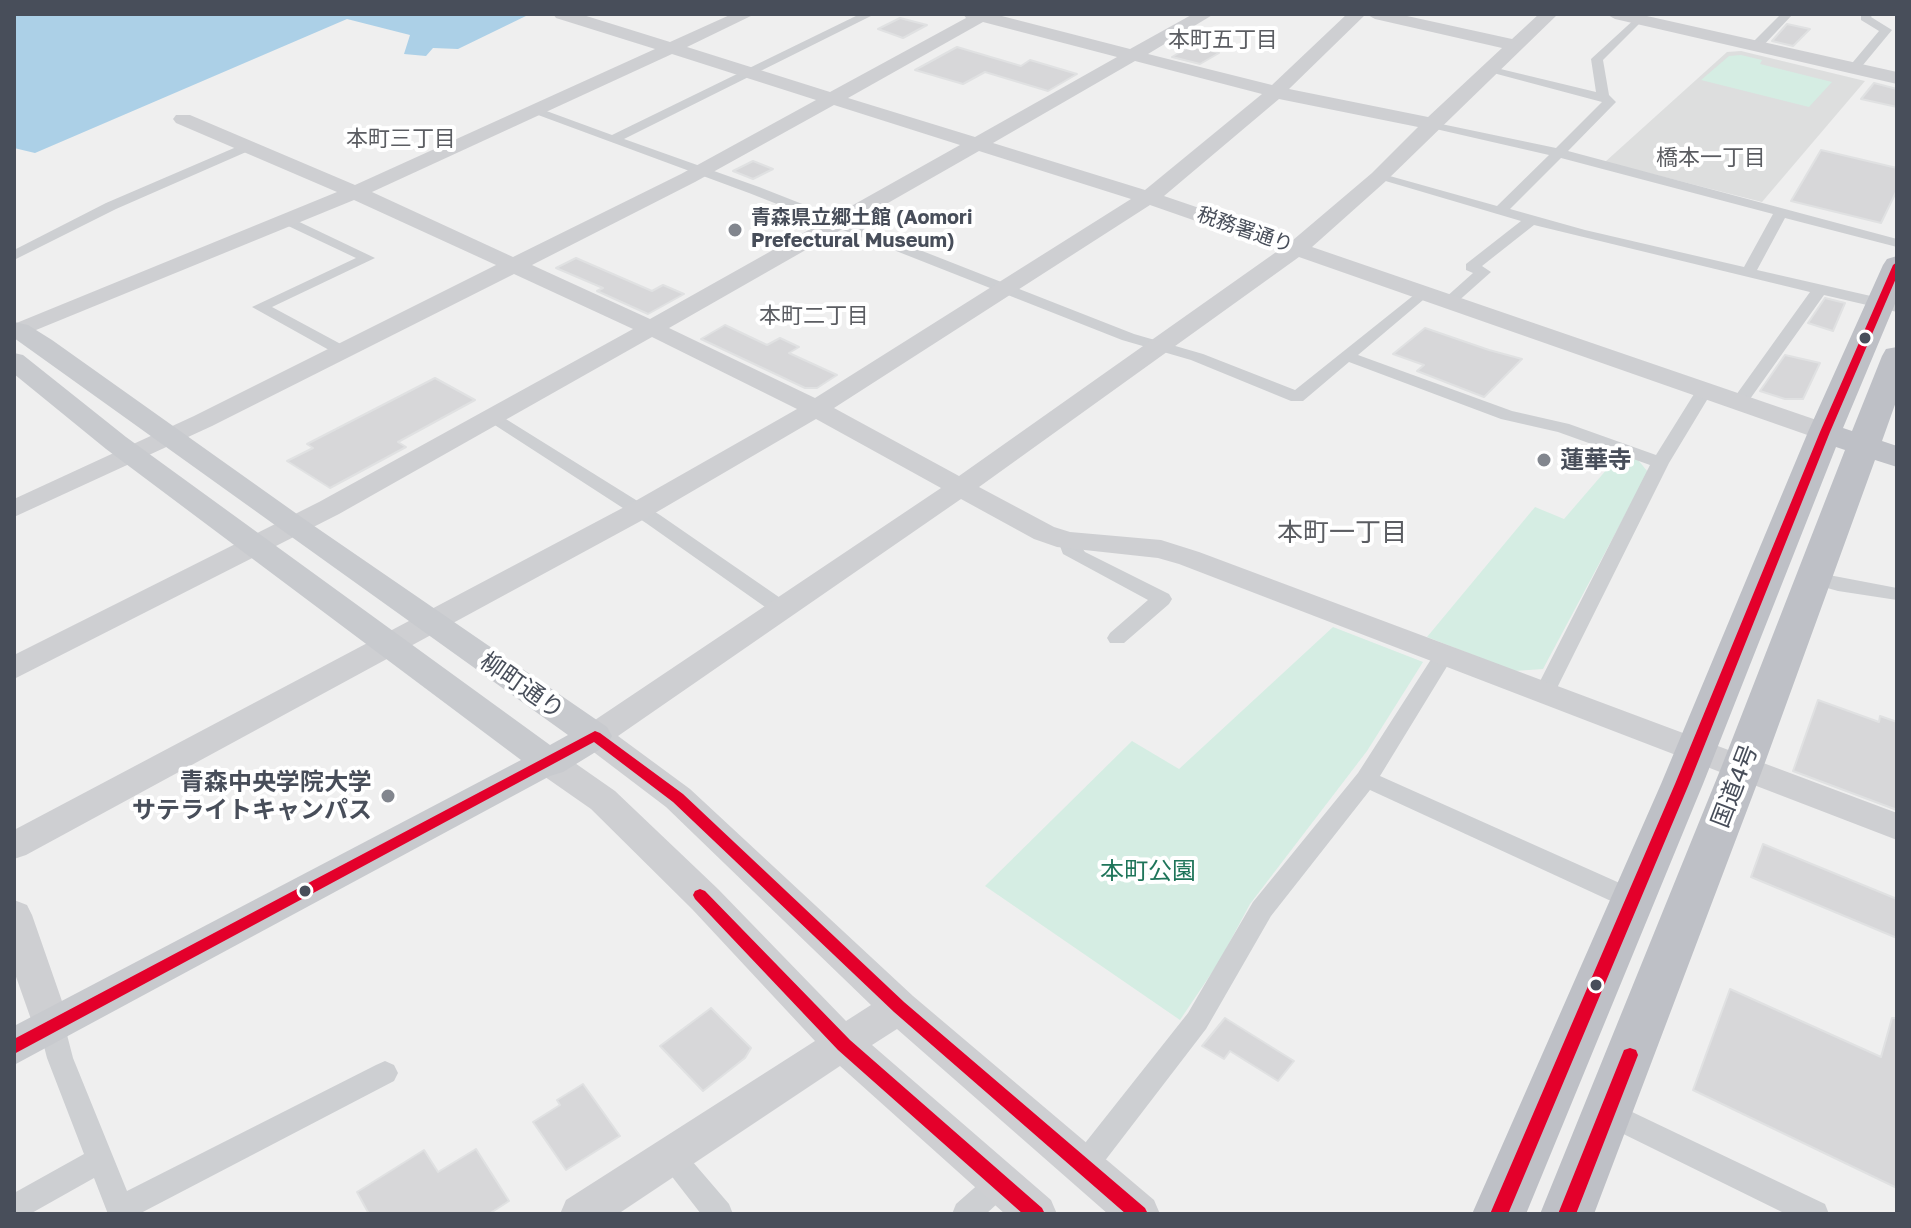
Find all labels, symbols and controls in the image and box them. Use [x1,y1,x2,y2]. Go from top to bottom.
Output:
district label: 本町五丁目 [1168,27,1278,53]
district label: 本町三丁目 [346,126,456,152]
district label: 橋本一丁目 [1656,145,1766,171]
street label: 税務署通り [1194,202,1296,258]
place label: 青森県立郷土館 (Aomori Prefectural Museum) [751,206,972,253]
marker: 青森県立郷土館 (Aomori Prefectural Museum) [726,221,744,239]
district label: 本町二丁目 [759,303,869,329]
unlabelled marker [1857,330,1873,346]
place label: 蓮華寺 [1560,446,1632,474]
marker: 蓮華寺 [1535,451,1553,469]
district label: 本町一丁目 [1277,517,1407,549]
street label: 柳町通り [474,647,570,725]
street label: 国道4号 [1706,740,1764,832]
place label: 青森中央学院大学 サテライトキャンパス [132,768,372,824]
marker: 青森中央学院大学 サテライトキャンパス [379,787,397,805]
park label: 本町公園 [1100,857,1196,885]
unlabelled marker [297,883,313,899]
unlabelled marker [1588,977,1604,993]

